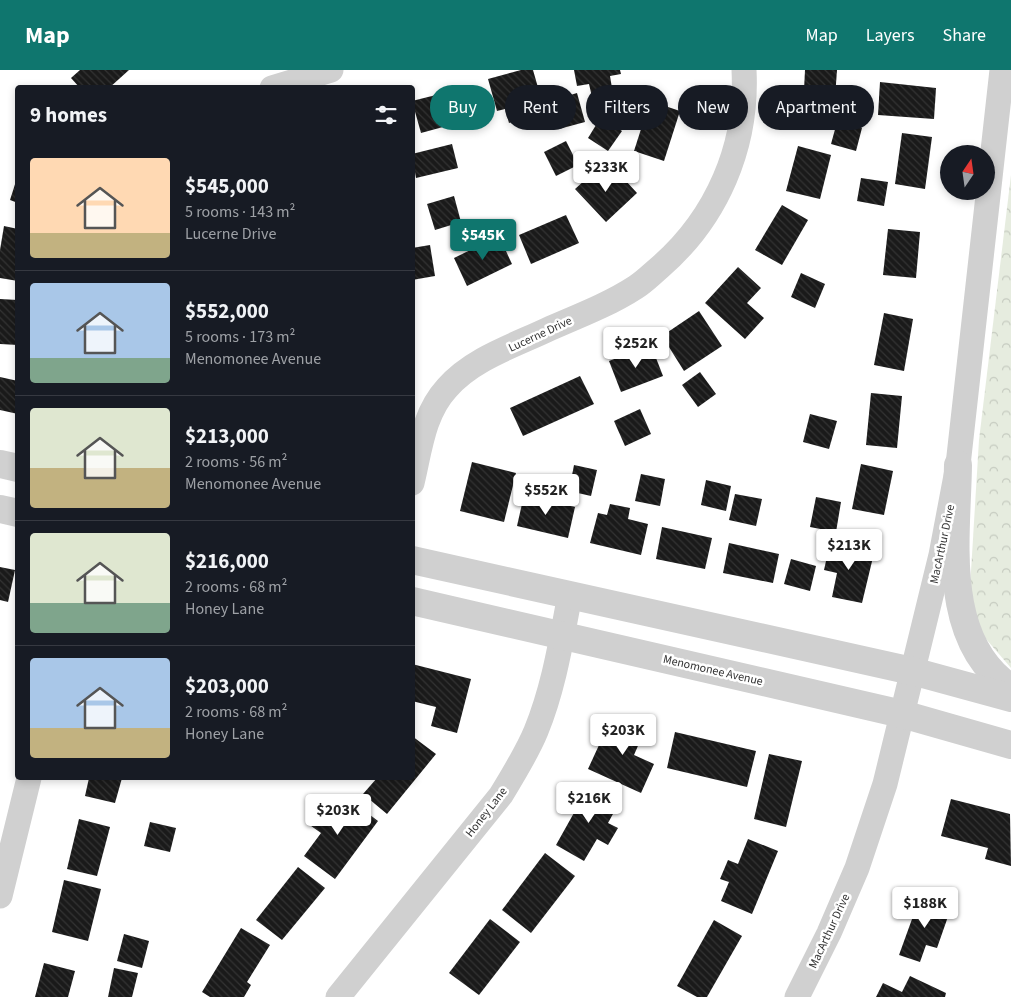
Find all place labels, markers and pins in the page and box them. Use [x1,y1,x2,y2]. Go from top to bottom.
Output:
pin: $233K [571,150,641,193]
pin: $545K [448,218,518,261]
pin: $252K [601,326,671,369]
pin: $552K [511,474,581,516]
pin: $213K [814,528,884,571]
pin: $203K [588,714,658,756]
pin: $216K [554,782,624,824]
pin: $203K [303,794,373,836]
pin: $188K [890,886,960,929]

